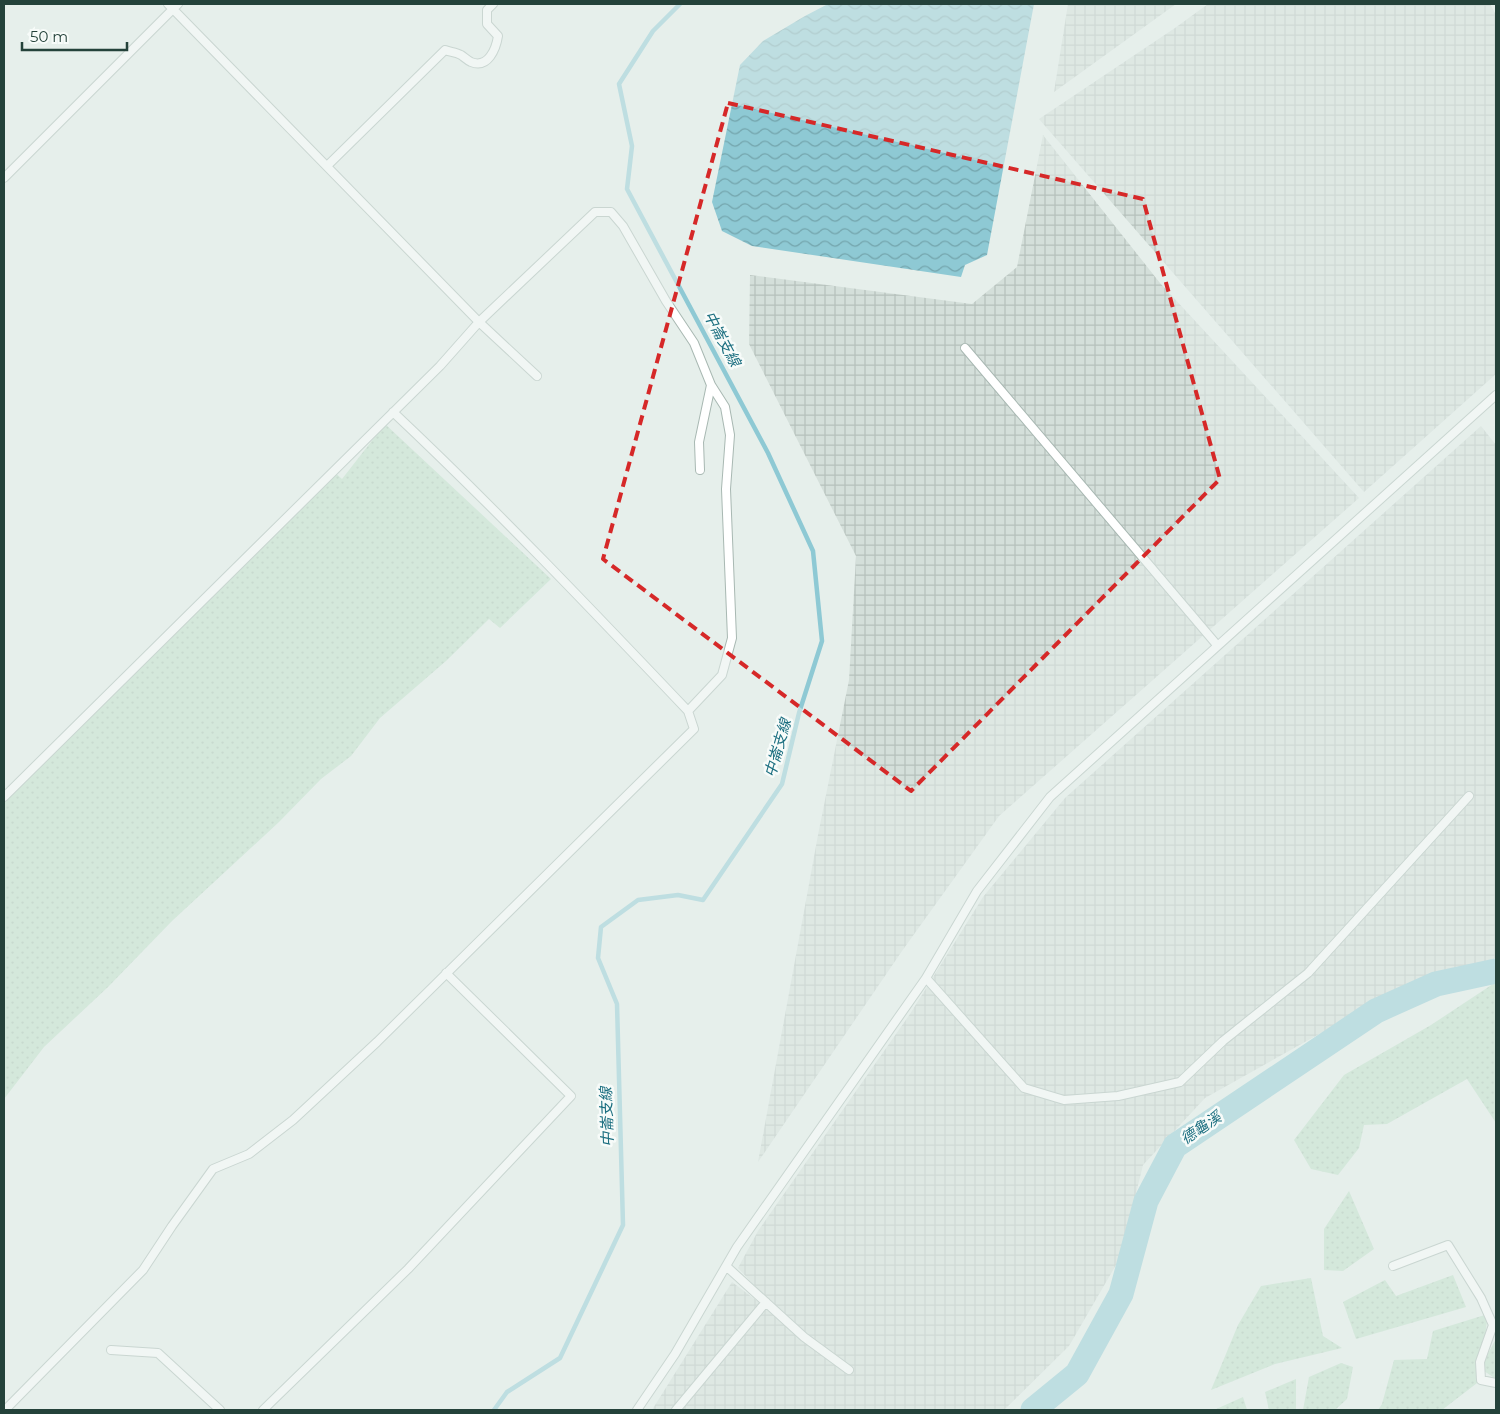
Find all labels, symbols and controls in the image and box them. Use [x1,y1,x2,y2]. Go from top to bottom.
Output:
scale bar [22,20,128,52]
text: 50 m [30,27,68,46]
water label: 中崙支線 [700,308,746,371]
water label: 中崙支線 [760,714,795,779]
water label: 中崙支線 [596,1085,617,1147]
water label: 德龜溪 [1177,1106,1226,1148]

